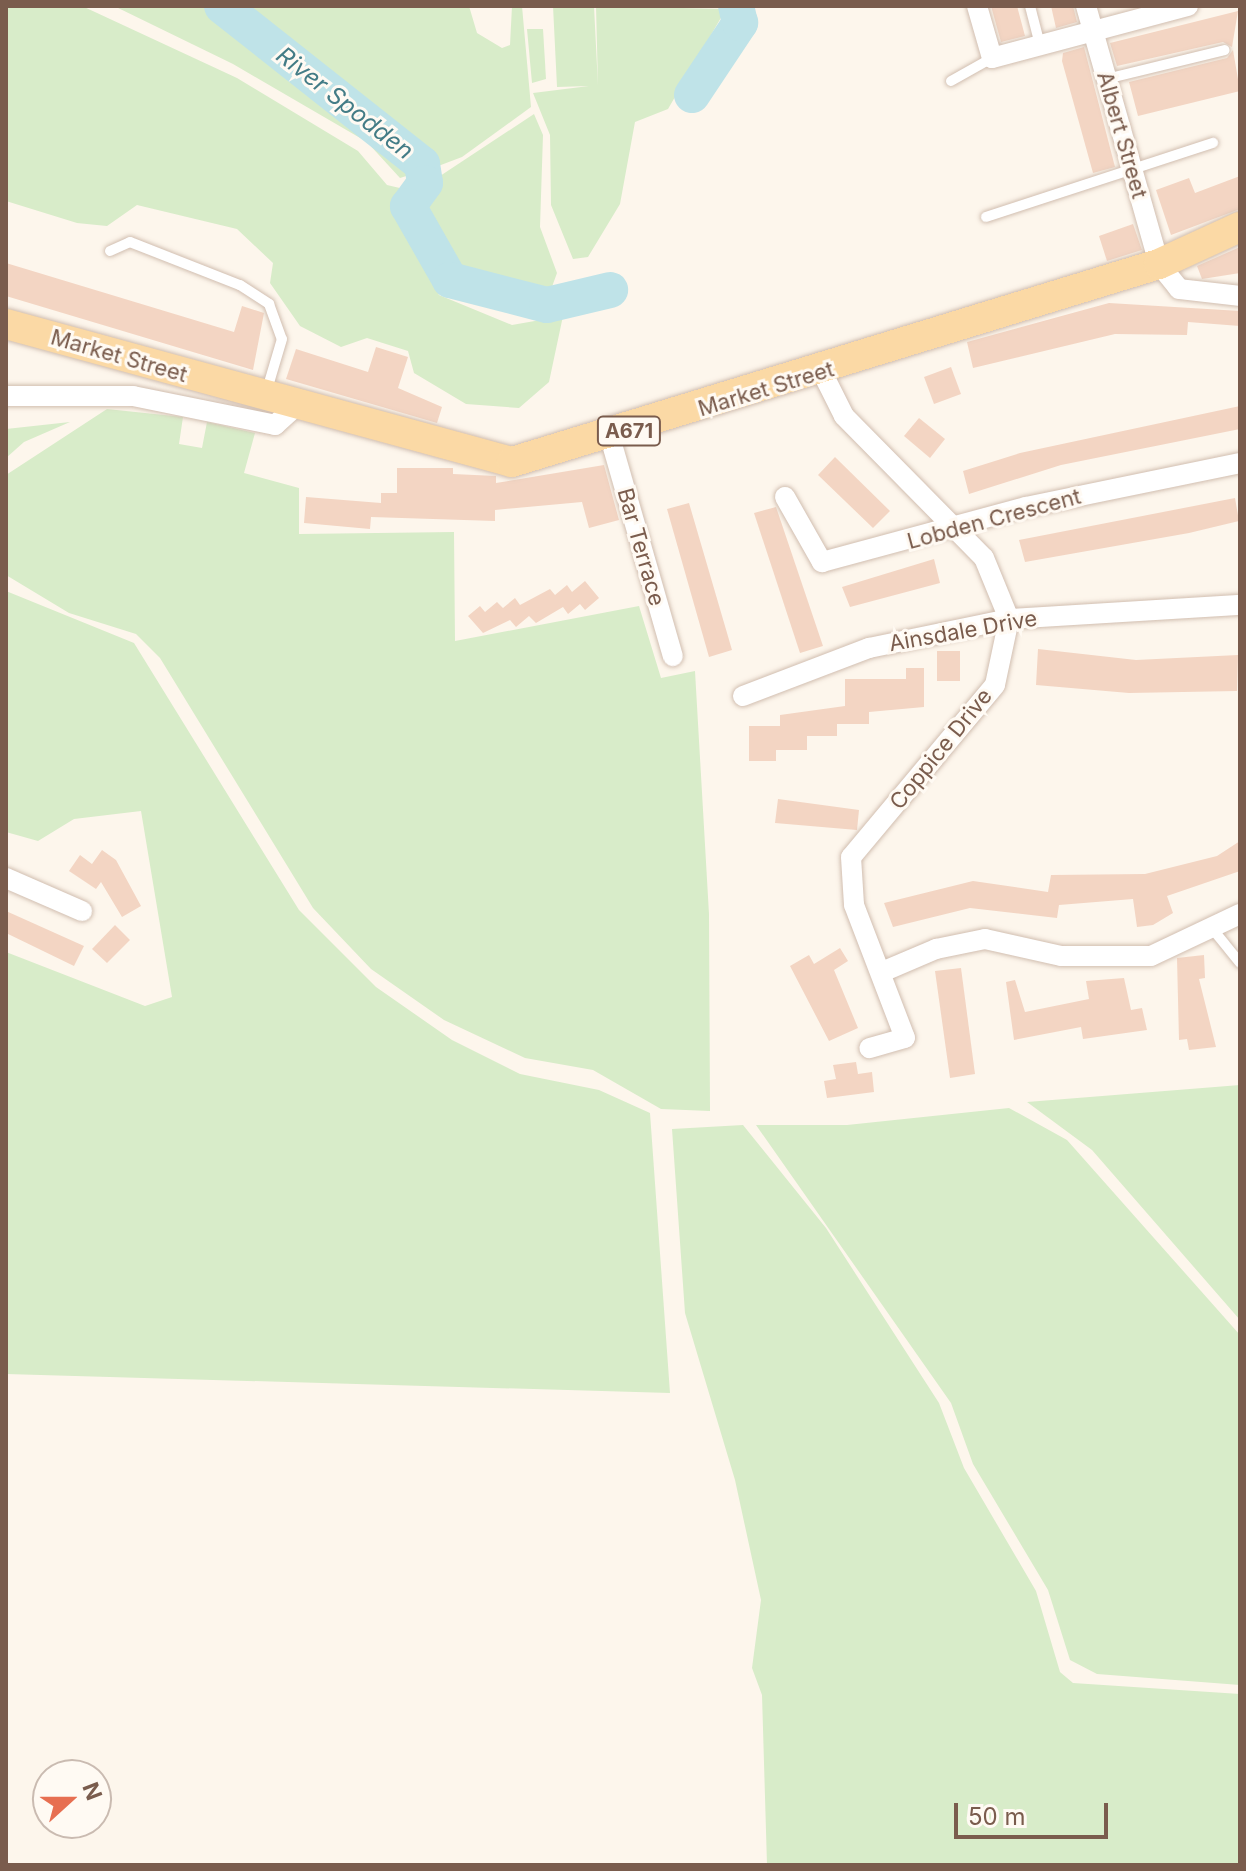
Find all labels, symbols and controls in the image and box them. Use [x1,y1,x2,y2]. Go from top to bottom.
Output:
water label: River Spodden [271,41,419,165]
street label: Albert Street [1091,68,1153,202]
street label: Market Street [48,324,190,388]
street label: Market Street [695,356,837,422]
road number: A671 [595,415,663,447]
street label: Lobden Crescent [904,483,1084,555]
street label: Bar Terrace [612,485,670,609]
street label: Ainsdale Drive [887,605,1039,657]
street label: Coppice Drive [884,683,998,815]
north arrow [32,1759,112,1839]
text: N [77,1779,108,1804]
scale bar [958,1787,1112,1837]
text: 50 m [968,1802,1026,1831]

